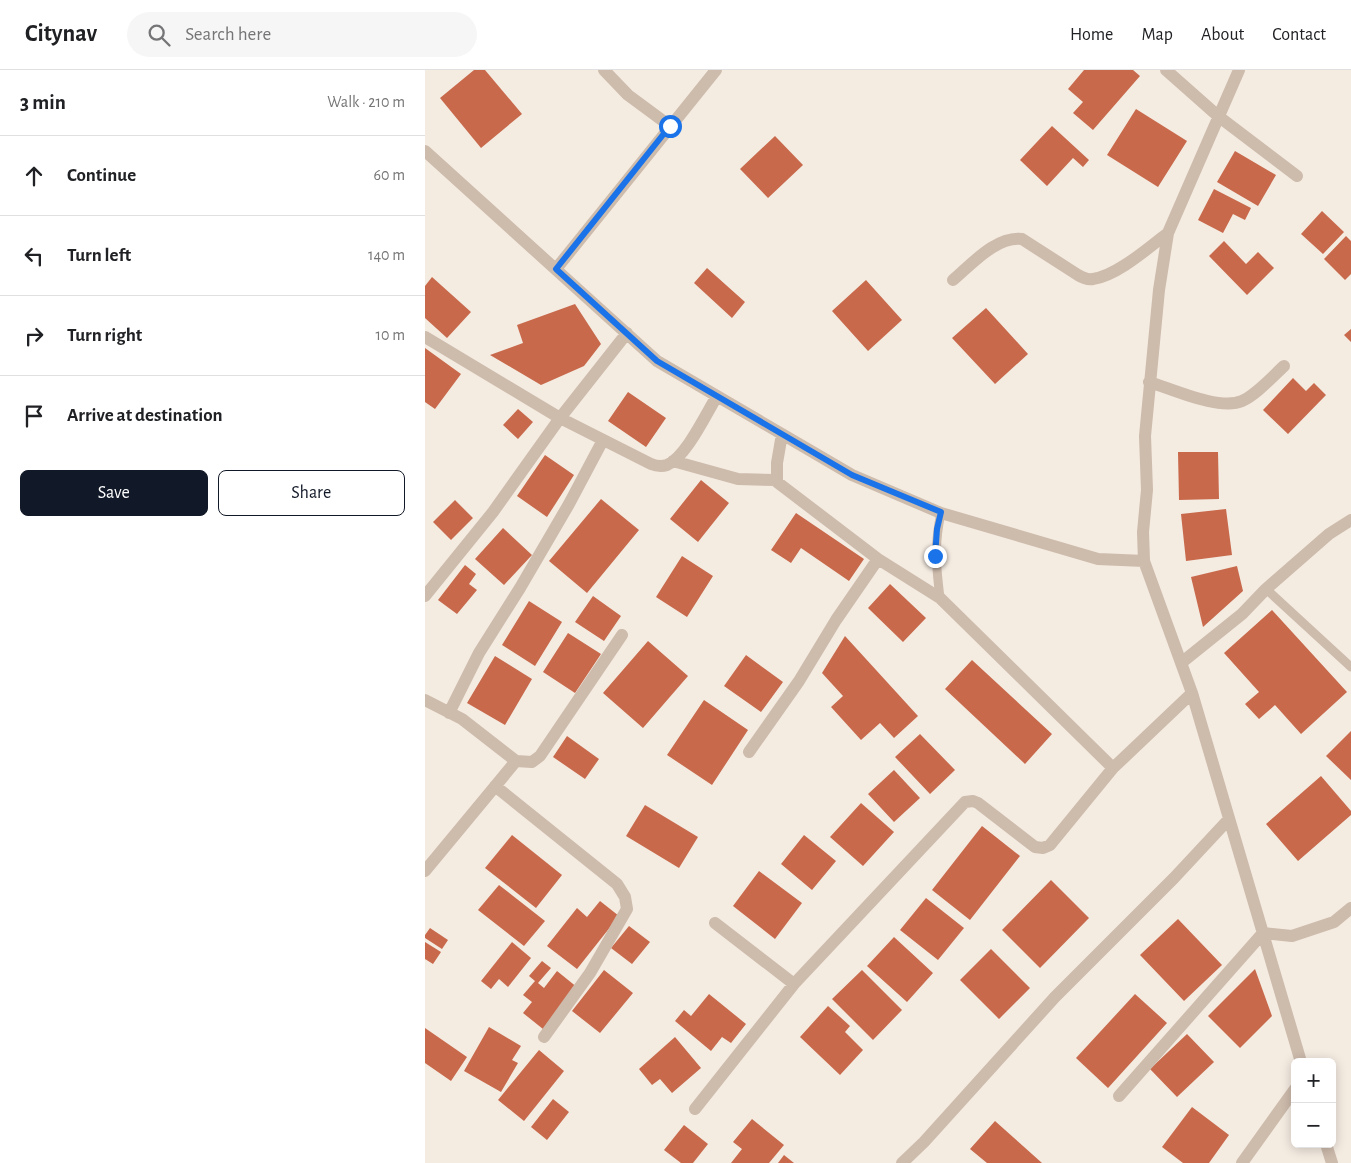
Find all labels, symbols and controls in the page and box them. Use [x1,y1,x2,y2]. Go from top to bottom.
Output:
search box [127,12,477,57]
icon: search [145,21,173,49]
text: Citynav [25,22,97,46]
text: Search here [185,25,271,44]
text: Home [1070,26,1113,44]
text: Map [1141,26,1173,44]
text: About [1201,26,1244,44]
text: Contact [1272,26,1326,44]
text: 3 min [20,92,66,113]
text: Walk · 210 m [327,94,405,110]
route start [659,115,682,138]
icon: ahead [20,162,48,190]
text: Continue [67,166,136,185]
text: 60 m [374,167,405,183]
icon: left [20,242,48,270]
text: Turn left [67,246,131,265]
text: 140 m [368,247,405,263]
icon: right [20,322,48,350]
text: Turn right [67,326,142,345]
text: 10 m [376,327,405,343]
icon: arrive [20,402,48,430]
text: Arrive at destination [67,406,223,425]
button: Save [20,470,208,516]
button: Share [218,470,405,516]
route end [924,545,947,568]
map controls [1291,1058,1336,1148]
button: + [1291,1058,1336,1103]
button: − [1291,1103,1336,1148]

